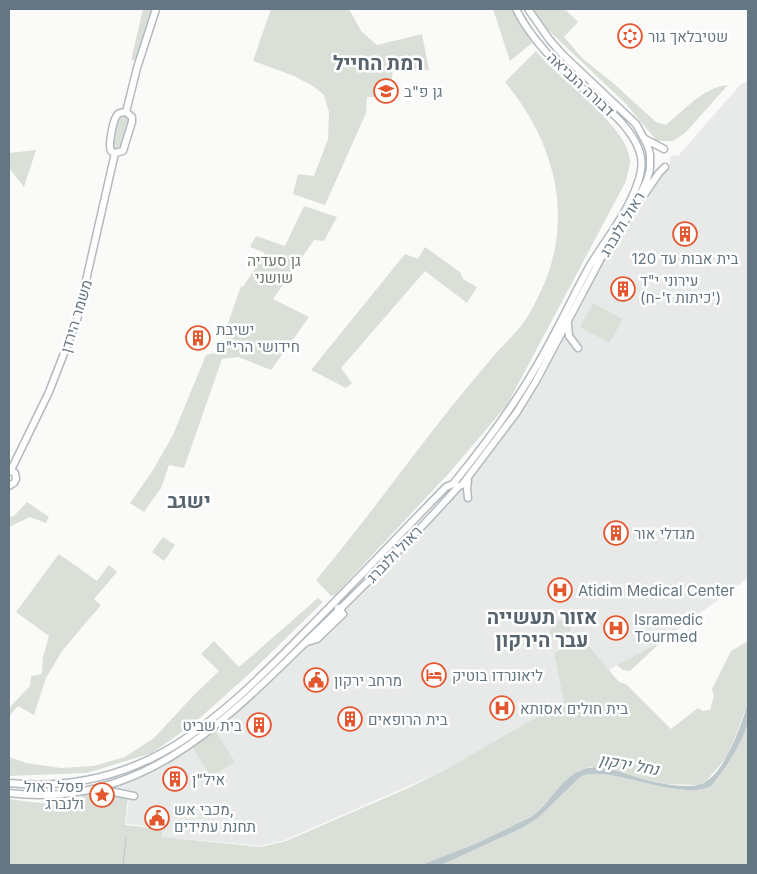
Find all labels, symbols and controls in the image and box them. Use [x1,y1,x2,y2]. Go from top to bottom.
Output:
synagogue icon: שטיבלאך גור [617,23,643,49]
place label: שטיבלאך גור [648,27,728,46]
street label: דבורה הנביאה [543,48,619,120]
district label: רמת החייל [333,51,423,75]
school or university icon: גן פ"ב [373,78,399,104]
place label: גן פ"ב [404,82,443,101]
street label: ראול ולנברג [595,188,649,260]
building icon: בית אבות עד 120 [672,221,698,247]
place label: בית אבות עד 120 [632,249,739,268]
park label: גן סעדיה שושני [247,251,301,287]
place label: עירוני י"ד (כיתות ז'-ח') [640,271,721,307]
building icon: עירוני י"ד (כיתות ז'-ח') [610,276,636,302]
street label: משמר הירדן [56,277,96,355]
place label: ישיבת חידושי הרי"ם [216,320,300,356]
building icon: ישיבת חידושי הרי"ם [185,325,211,351]
district label: ישגב [167,489,211,513]
building icon: מגדלי אור [603,520,629,546]
street label: ראול ולנברג [362,522,426,586]
place label: מגדלי אור [634,524,695,543]
hospital icon: Atidim Medical Center [547,577,573,603]
place label: Atidim Medical Center [578,581,735,600]
district label: אזור תעשייה עבר הירקון [487,605,597,652]
place label: Isramedic Tourmed [634,610,703,646]
hospital icon: Isramedic Tourmed [603,615,629,641]
hotel icon: ליאונרדו בוטיק [421,662,447,688]
place label: ליאונרדו בוטיק [452,666,543,685]
public building icon: מרחב ירקון [303,667,329,693]
place label: מרחב ירקון [334,671,402,690]
hospital icon: בית חולים אסותא [489,695,515,721]
place label: בית חולים אסותא [520,699,628,718]
building icon: בית הרופאים [337,706,363,732]
place label: בית הרופאים [368,710,448,729]
building icon: בית שביט [246,712,272,738]
place label: בית שביט [182,716,242,735]
water label: נחל ירקון [598,749,662,779]
building icon: איל"ן [162,766,188,792]
place label: איל"ן [192,770,225,789]
place label: פסל ראול ולנברג [24,777,84,813]
place icon: פסל ראול ולנברג [89,782,115,808]
place label: מכבי אש, תחנת עתידים [174,800,256,836]
public building icon: מכבי אש, תחנת עתידים [144,805,170,831]

